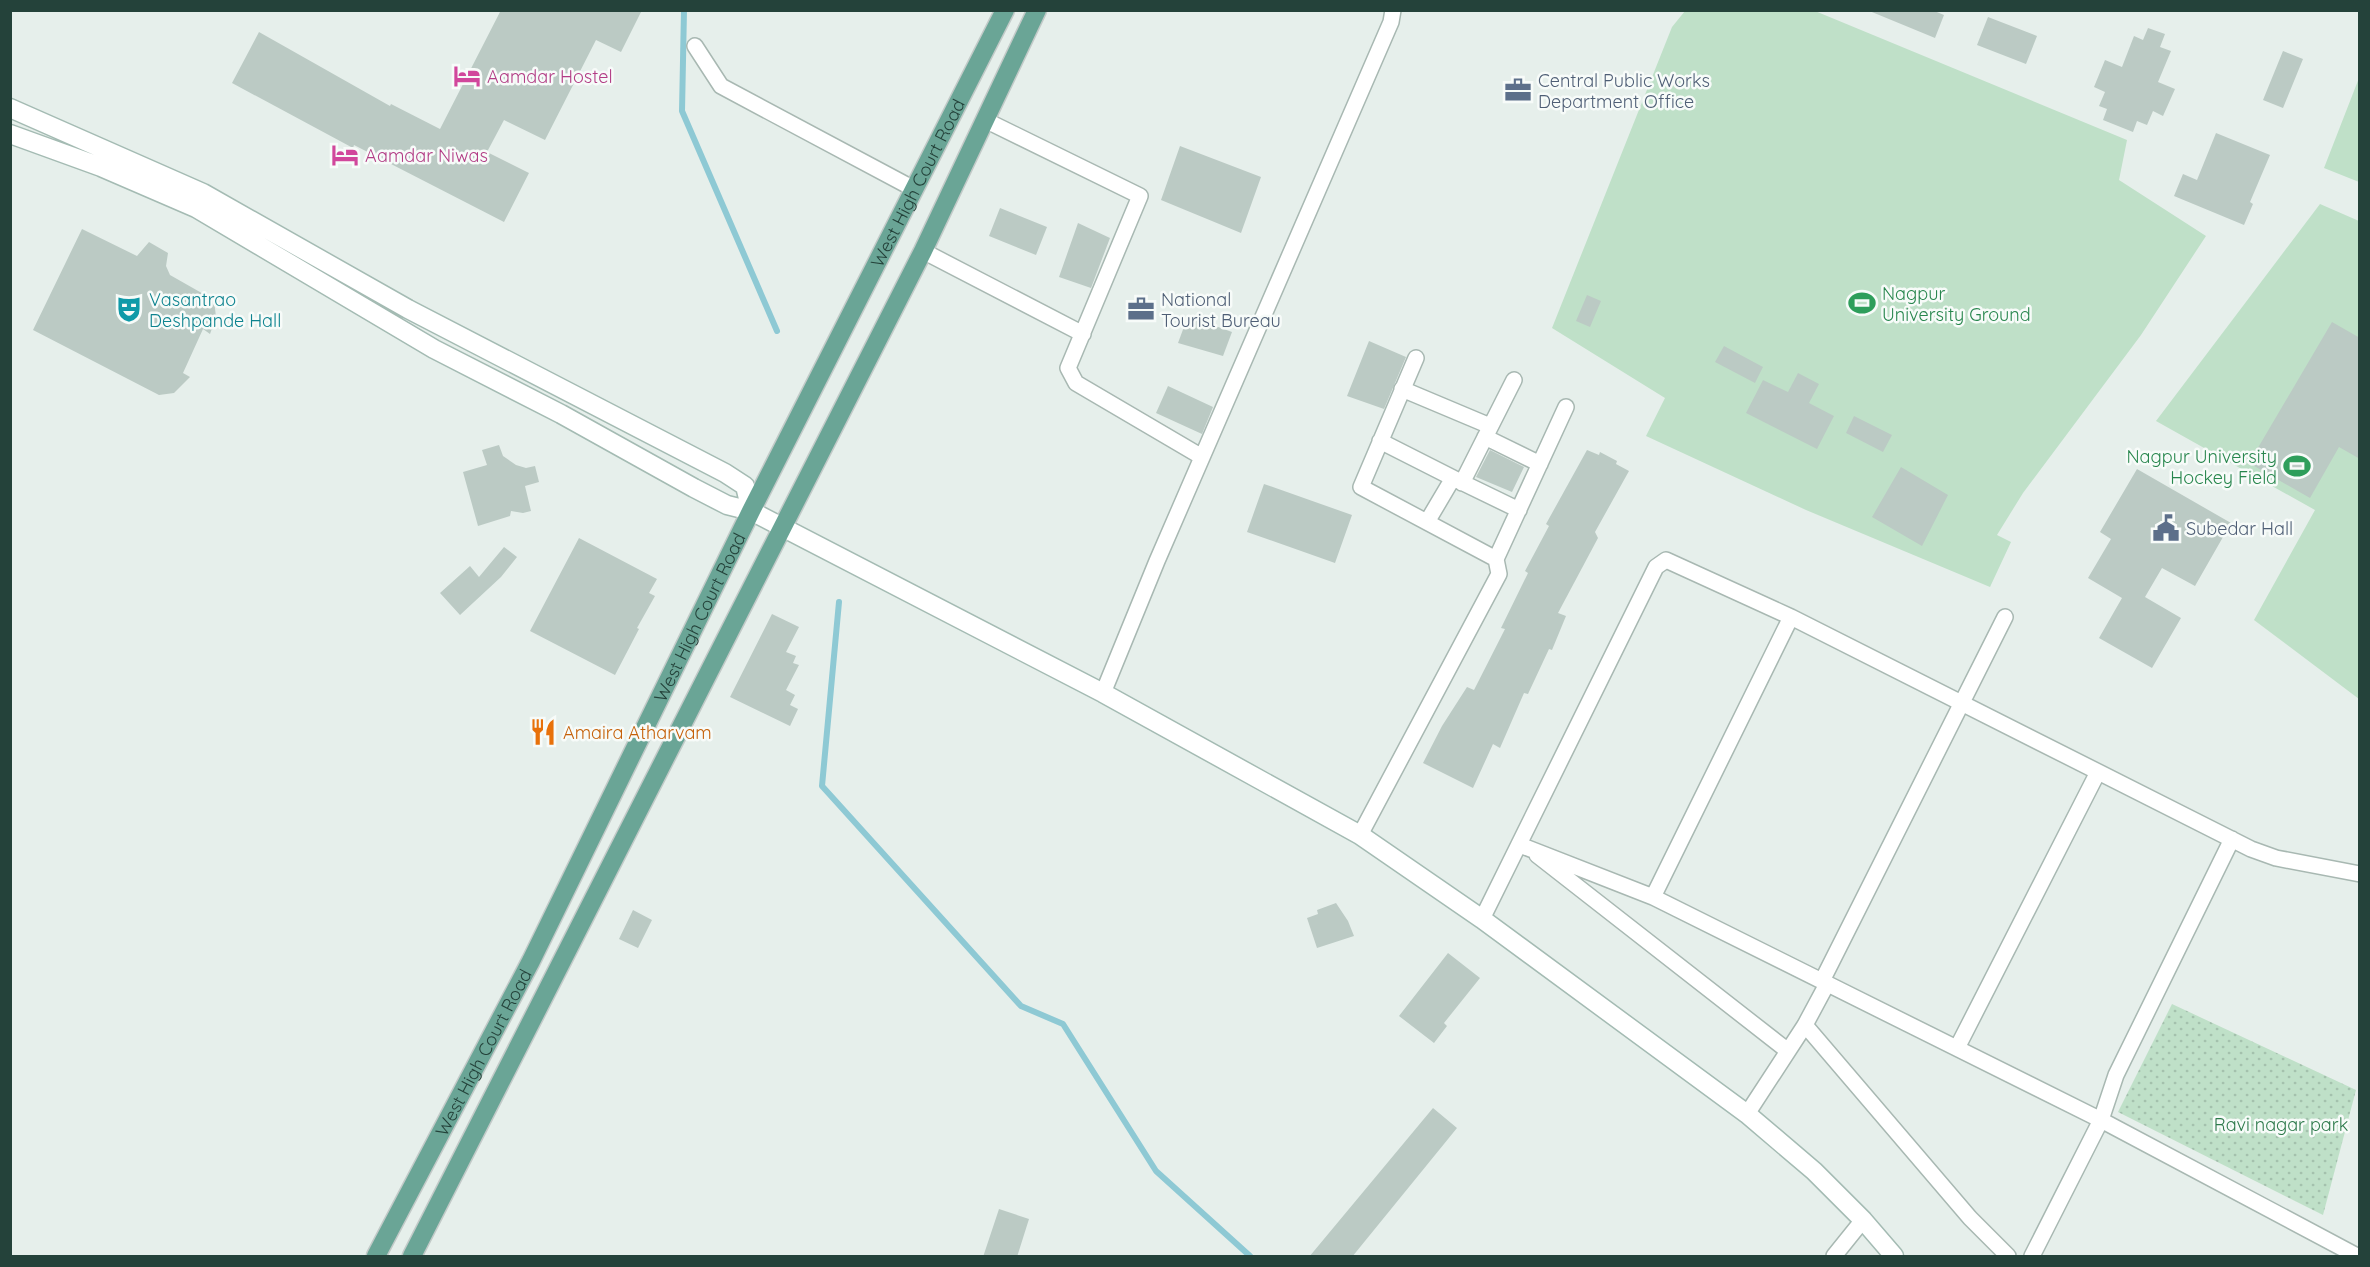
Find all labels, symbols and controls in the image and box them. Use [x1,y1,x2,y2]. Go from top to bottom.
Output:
hotel icon: Aamdar Hostel [452,61,482,91]
place label: Aamdar Hostel [487,65,613,88]
place label: Central Public Works Department Office [1538,69,1710,113]
office icon: Central Public Works Department Office [1503,75,1533,105]
street label: West High Court Road [865,95,970,271]
hotel icon: Aamdar Niwas [330,140,360,170]
place label: Aamdar Niwas [365,144,488,167]
place label: Nagpur University Ground [1882,282,2031,326]
place label: Vasantrao Deshpande Hall [149,288,281,332]
place label: National Tourist Bureau [1161,288,1281,332]
sports icon: Nagpur University Ground [1847,288,1877,318]
theatre icon: Vasantrao Deshpande Hall [114,294,144,324]
office icon: National Tourist Bureau [1126,294,1156,324]
place label: Nagpur University Hockey Field [2127,445,2277,489]
sports icon: Nagpur University Hockey Field [2282,451,2312,481]
public building icon: Subedar Hall [2151,513,2181,543]
place label: Subedar Hall [2186,517,2293,540]
street label: West High Court Road [648,529,750,706]
restaurant icon: Amaira Atharvam [528,717,558,747]
place label: Amaira Atharvam [563,721,712,744]
street label: West High Court Road [430,965,536,1140]
park label: Ravi nagar park [2214,1113,2348,1136]

